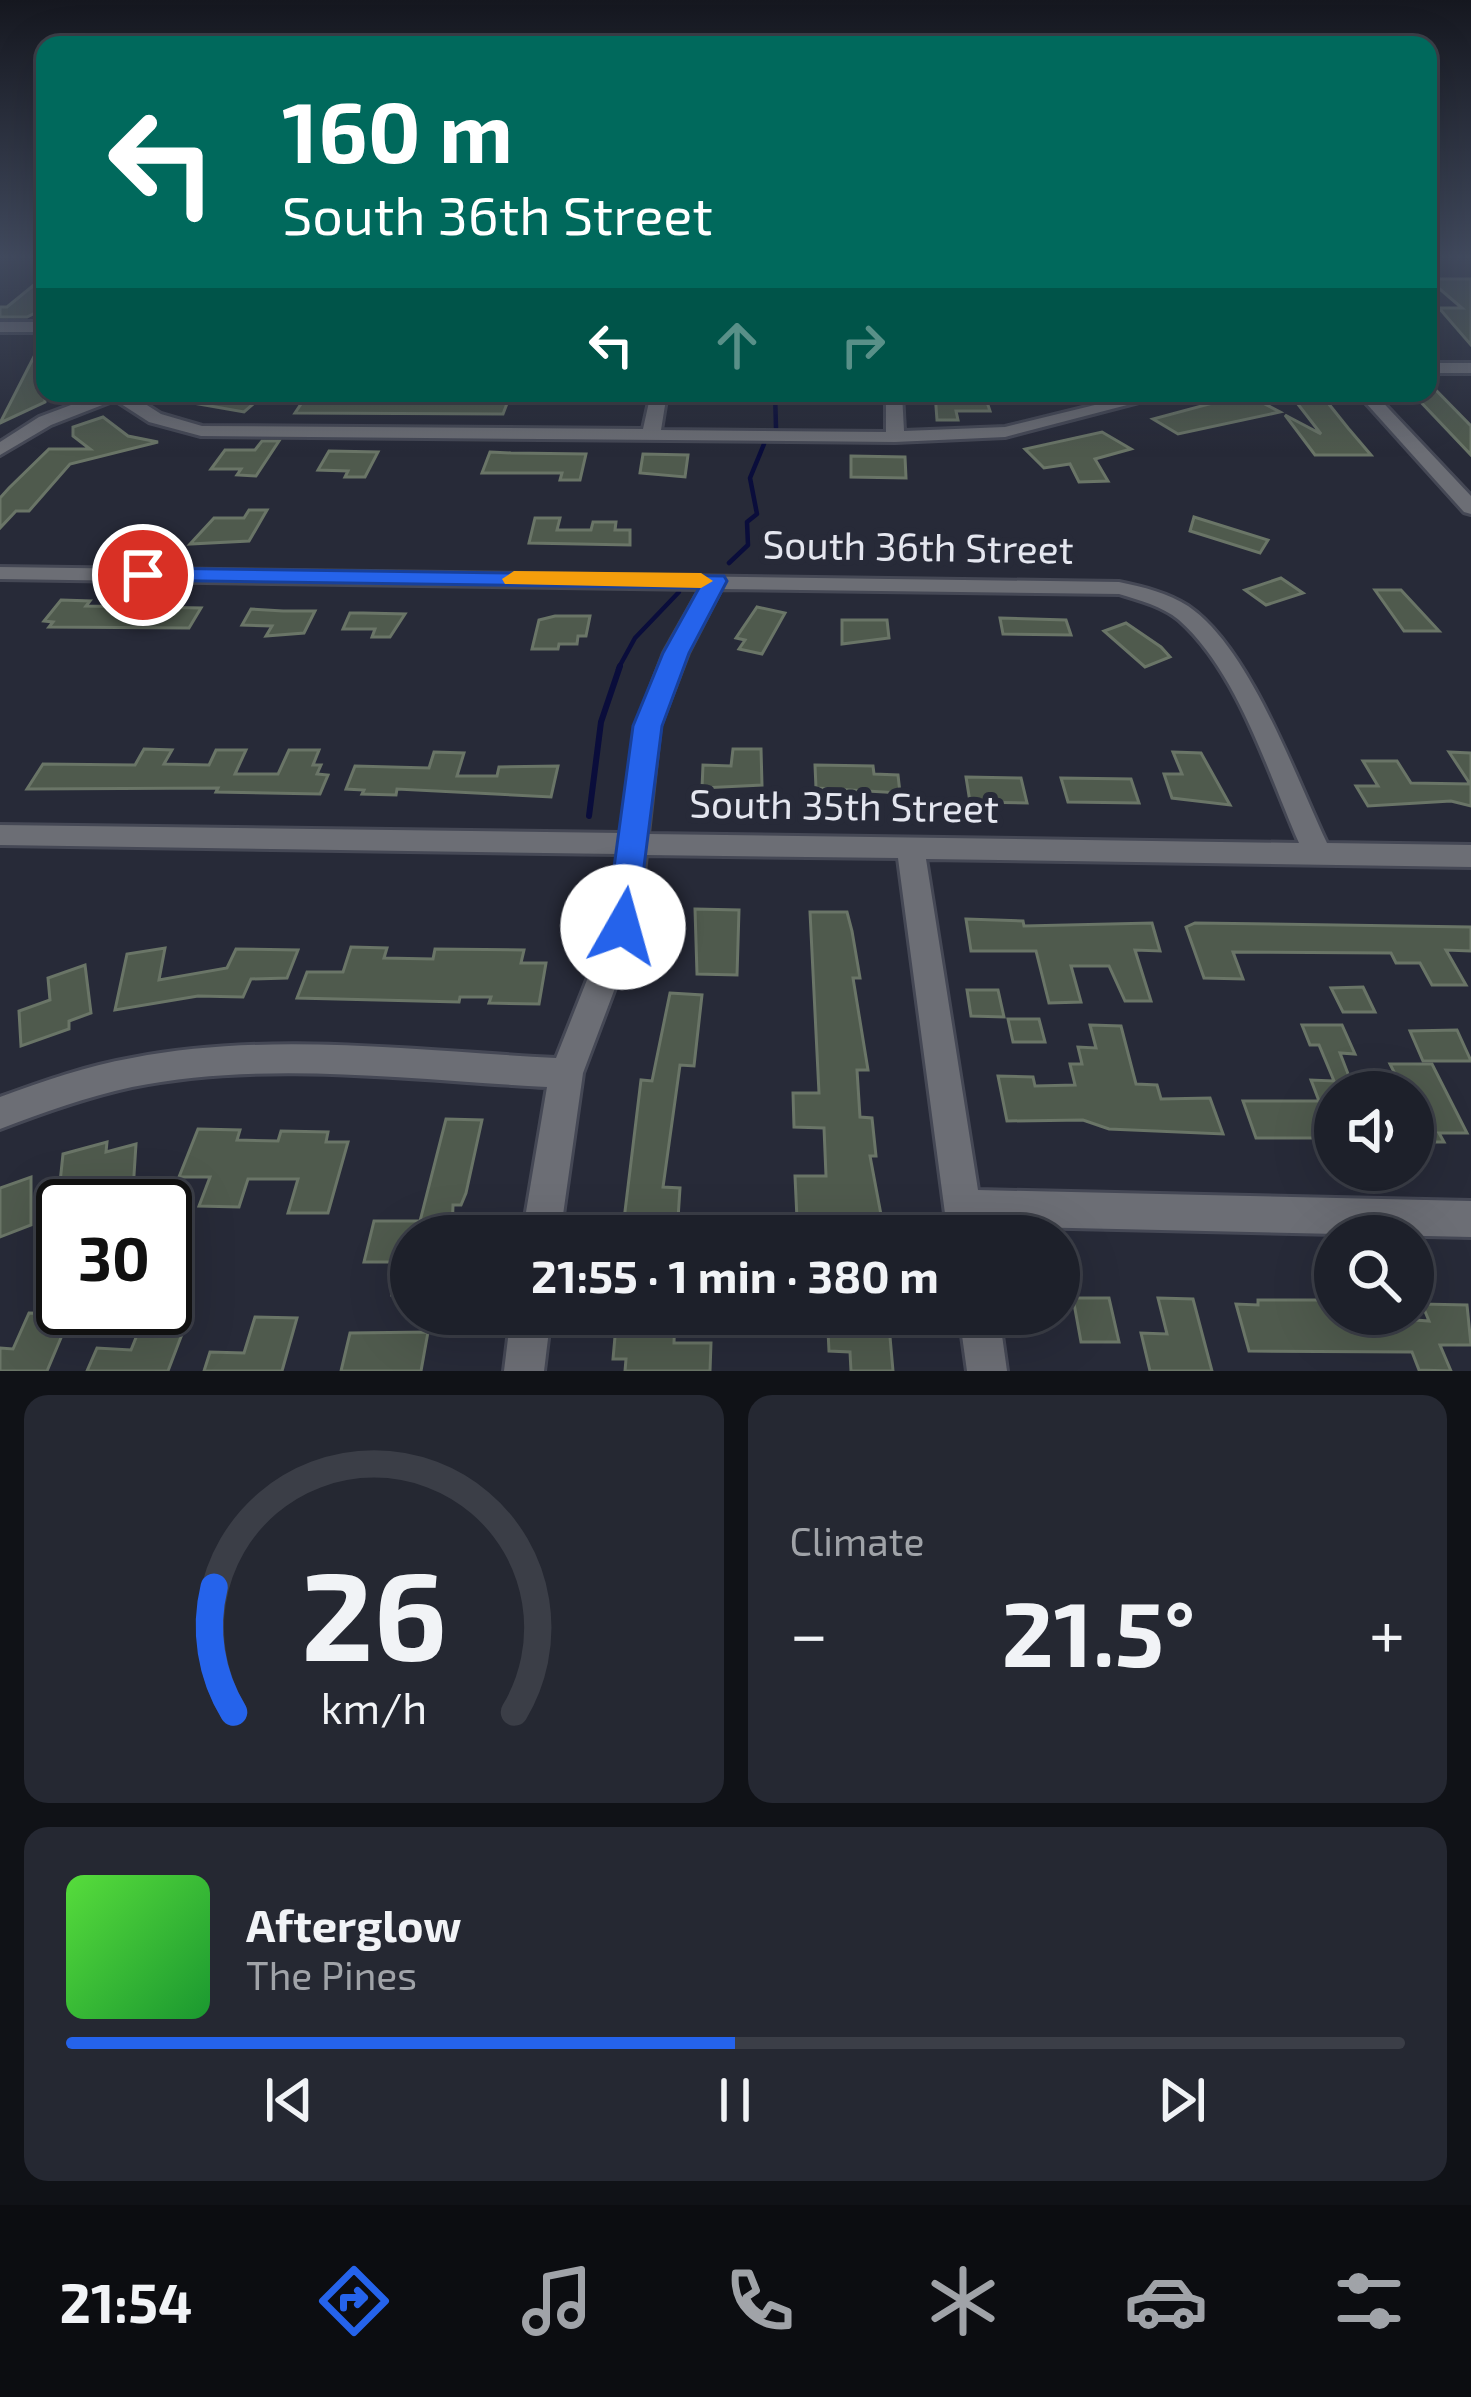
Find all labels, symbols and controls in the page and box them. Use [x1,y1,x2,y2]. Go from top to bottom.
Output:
text: 160 m [282,79,513,180]
icon: left [84,84,240,240]
text: South 36th Street [282,181,713,246]
icon: left [578,312,644,378]
icon: ahead [704,312,770,378]
icon: right [830,312,896,378]
street label: South 36th Street [762,519,1074,572]
pin [92,524,194,626]
icon: arrive [110,542,176,608]
street label: South 35th Street [689,778,999,831]
position arrow [560,864,686,990]
map controls [1314,1071,1434,1335]
button: sound [1314,1071,1434,1191]
speed limit sign: 30 [36,1179,192,1335]
button: search [1314,1215,1434,1335]
text: 21:55 · 1 min · 380 m [531,1248,939,1302]
text: Climate [790,1517,924,1564]
text: 26 [301,1536,447,1686]
text: 21.5° [1001,1577,1195,1685]
text: − [790,1592,828,1671]
text: + [1369,1592,1405,1671]
text: km/h [320,1681,427,1733]
text: Afterglow [246,1897,462,1951]
text: The Pines [246,1951,417,1998]
icon: previous [256,2067,322,2133]
icon: pause [702,2067,768,2133]
icon: next [1149,2067,1215,2133]
icon: directions [312,2259,396,2343]
icon: music [515,2259,599,2343]
icon: phone [718,2259,802,2343]
icon: climate [921,2259,1005,2343]
icon: car [1124,2259,1208,2343]
icon: filters [1327,2259,1411,2343]
text: 21:54 [60,2269,192,2334]

